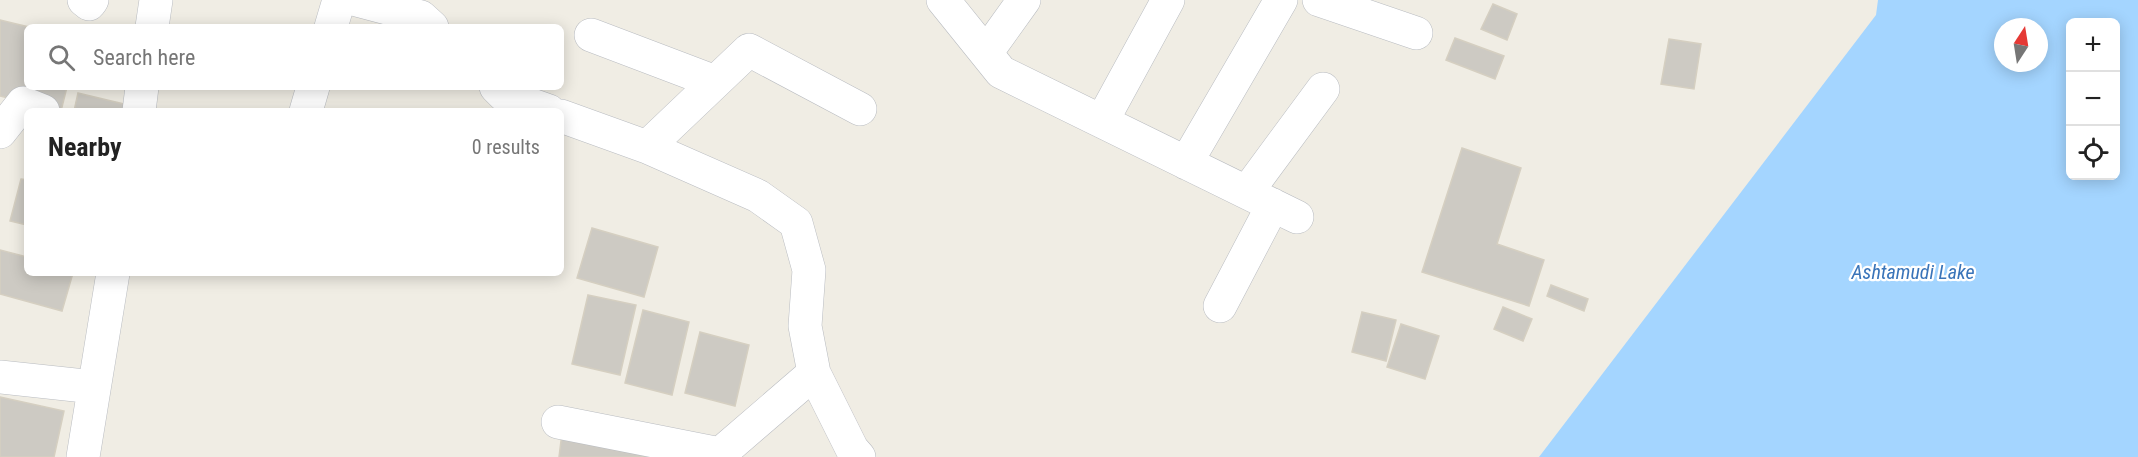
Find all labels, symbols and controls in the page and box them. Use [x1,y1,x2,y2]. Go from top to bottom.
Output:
north arrow [1994,18,2048,72]
map controls [2066,18,2120,180]
button: + [2066,18,2120,72]
search box [24,24,564,90]
icon: search [45,41,78,74]
text: Search here [93,45,195,70]
button: − [2066,72,2120,126]
button: locate [2066,126,2120,180]
text: Nearby [48,132,122,162]
text: 0 results [472,135,540,159]
water label: Ashtamudi Lake [1850,260,1975,284]

